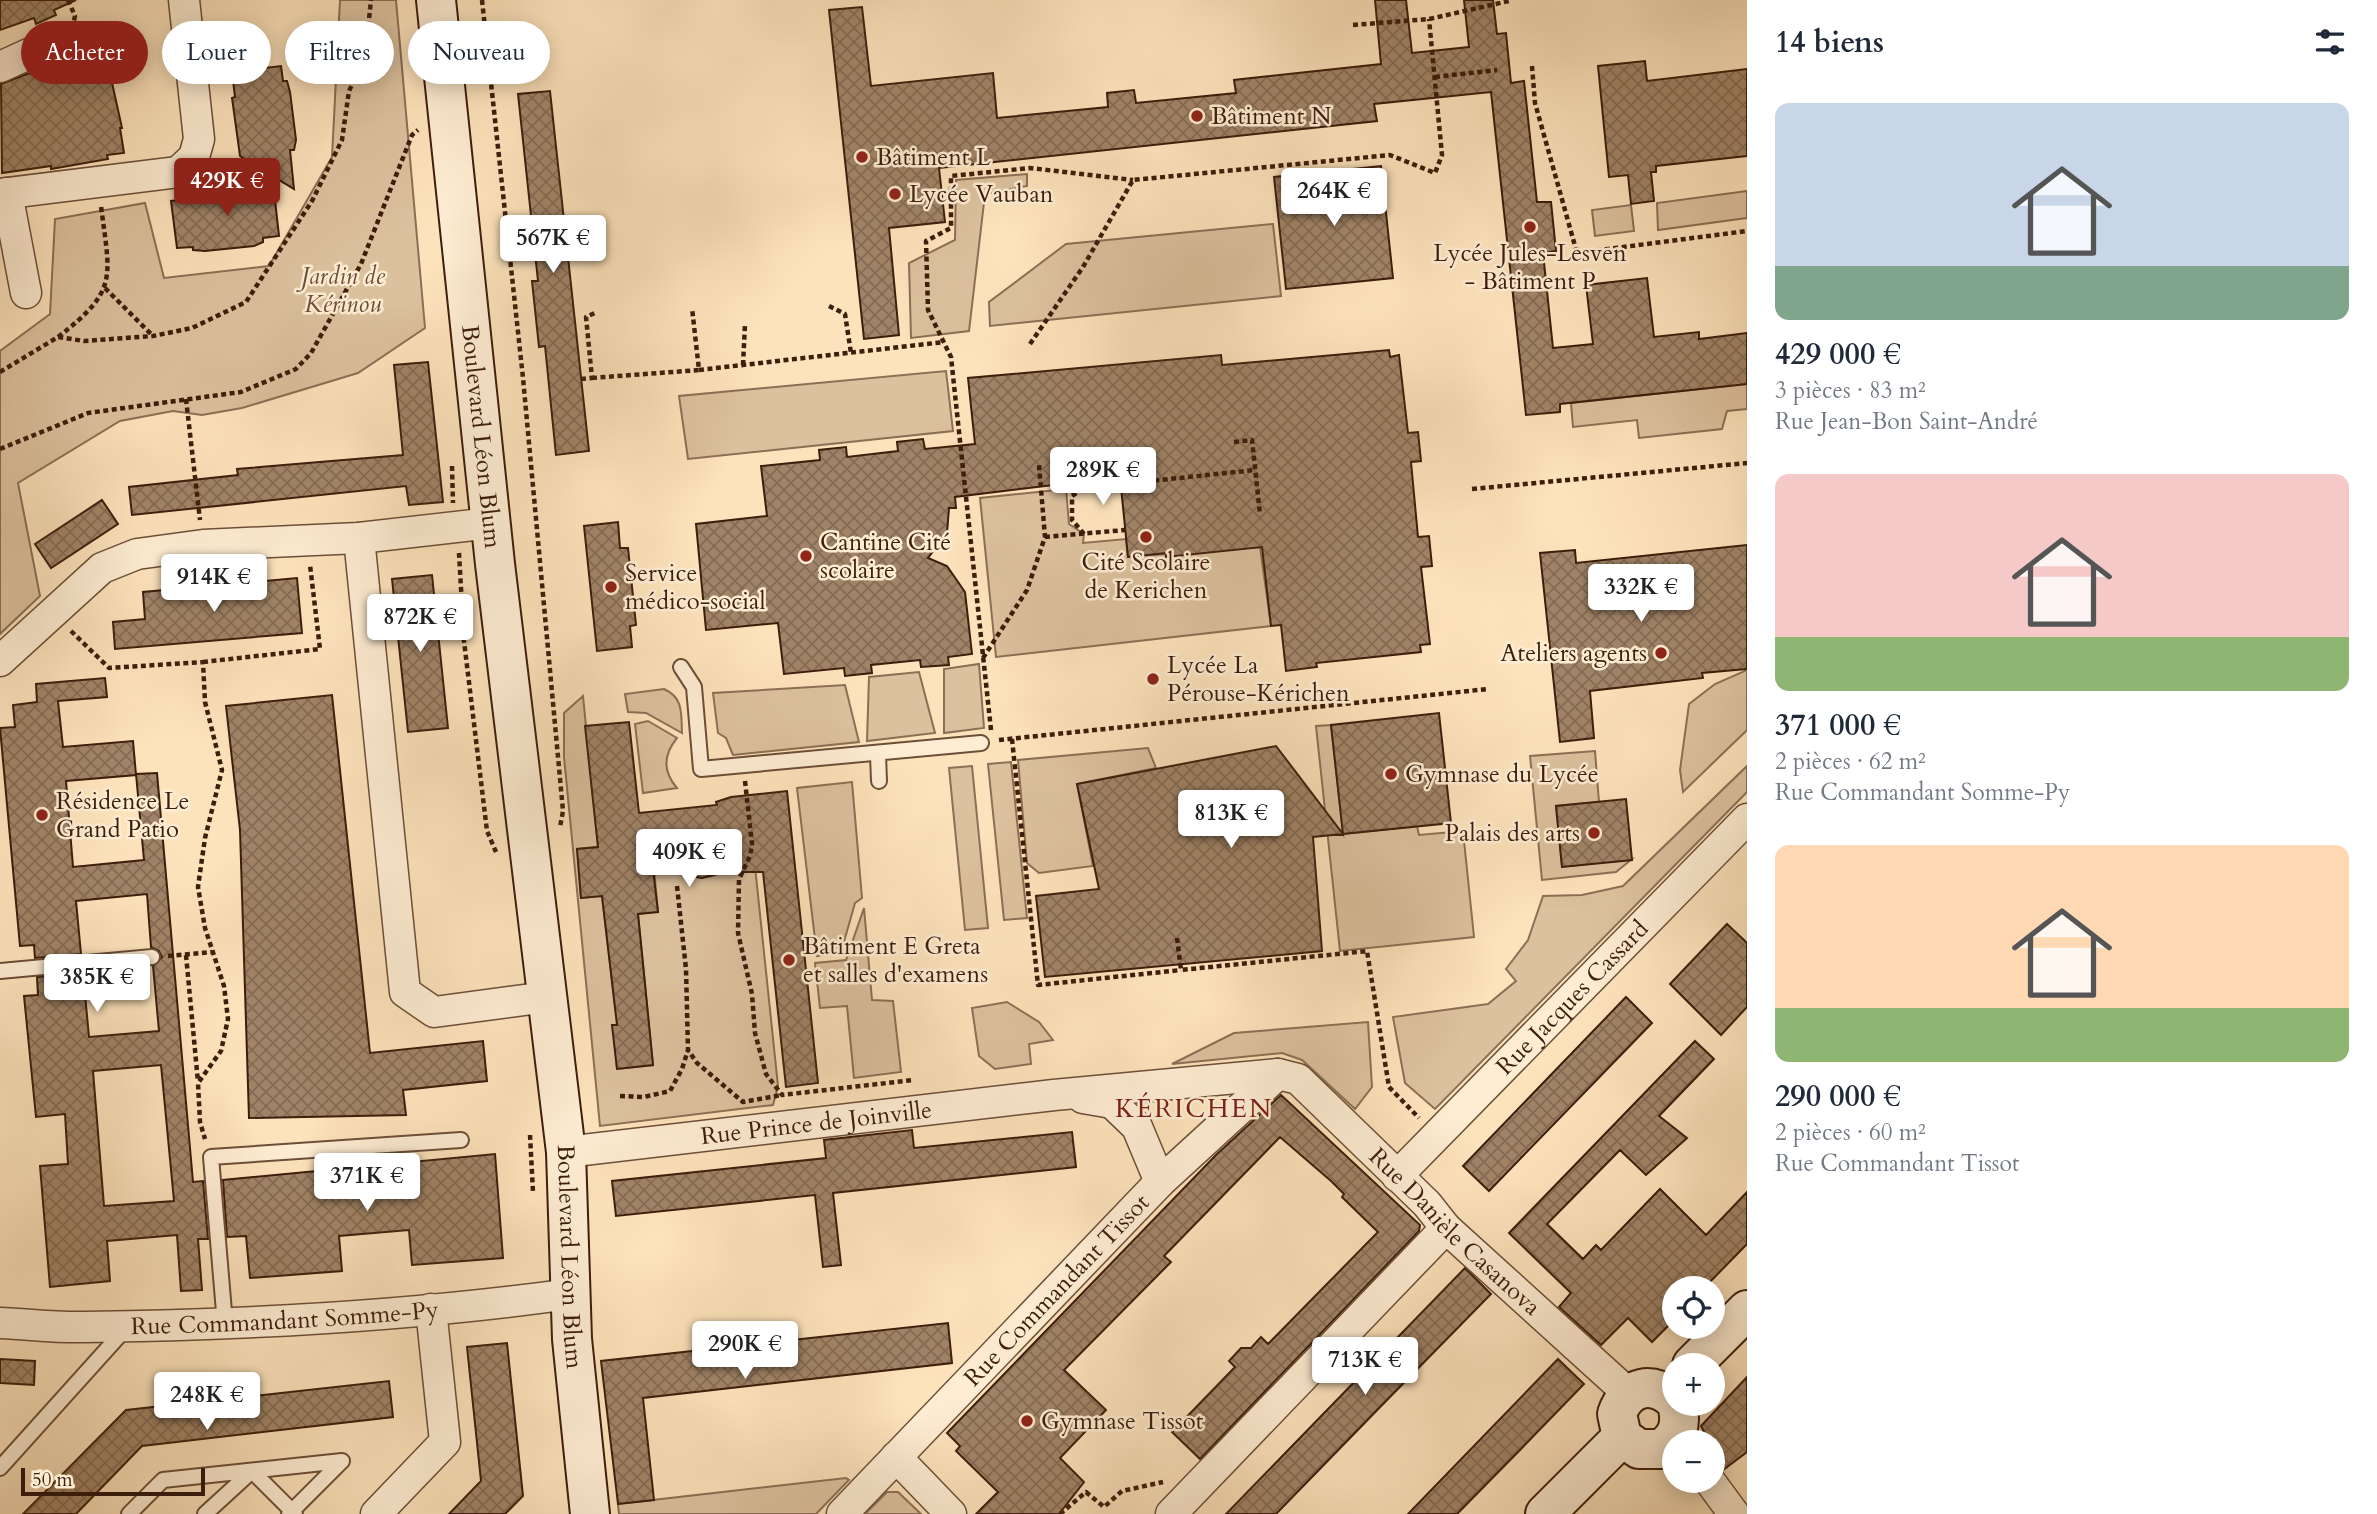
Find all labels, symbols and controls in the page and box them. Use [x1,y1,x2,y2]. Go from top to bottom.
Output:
chip: Acheter [21,21,148,84]
chip: Louer [162,21,271,84]
chip: Filtres [285,21,394,84]
chip: Nouveau [408,21,550,84]
text: 14 biens [1775,22,1884,63]
icon: filters [2311,23,2349,61]
place label: Bâtiment N [1211,100,1332,133]
marker: Bâtiment N [1189,108,1205,124]
place label: Bâtiment L [876,141,991,174]
icon: home [1999,148,2125,274]
marker: Bâtiment L [854,149,870,165]
pin: 429K € [170,158,284,218]
text: 429K € [190,165,264,196]
pin: 264K € [1277,168,1391,228]
text: 264K € [1297,175,1371,206]
place label: Lycée Vauban [909,178,1054,211]
marker: Lycée Vauban [887,186,903,202]
pin: 567K € [496,216,610,275]
marker: Lycée Jules-Lesven - Bâtiment P [1522,219,1538,235]
text: 567K € [516,222,590,253]
place label: Lycée Jules-Lesven - Bâtiment P [1433,237,1627,298]
park label: Jardin de Kérinou [296,260,386,321]
street label: Boulevard Léon Blum [453,323,509,551]
text: 429 000 € [1775,334,1901,375]
text: 3 pièces · 83 m² [1775,375,1926,406]
text: Rue Jean-Bon Saint-André [1775,406,2038,437]
pin: 289K € [1046,448,1160,507]
text: 289K € [1066,454,1140,485]
icon: home [1999,519,2125,645]
place label: Cantine Cité scolaire [820,526,951,587]
marker: Cité Scolaire de Kerichen [1138,529,1154,545]
place label: Cité Scolaire de Kerichen [1082,546,1210,607]
marker: Cantine Cité scolaire [798,548,814,564]
pin: 914K € [157,554,271,614]
place label: Service médico-social [625,557,766,618]
text: 914K € [177,561,251,592]
pin: 332K € [1584,564,1698,624]
text: 332K € [1604,571,1678,602]
marker: Service médico-social [603,579,619,595]
pin: 872K € [363,594,477,654]
text: 872K € [383,601,457,632]
place label: Ateliers agents [1500,637,1647,670]
marker: Ateliers agents [1653,645,1669,661]
place label: Lycée La Pérouse-Kérichen [1167,649,1350,710]
marker: Lycée La Pérouse-Kérichen [1145,671,1161,687]
text: 371 000 € [1775,705,1901,746]
text: 2 pièces · 62 m² [1775,746,1926,777]
place label: Gymnase du Lycée [1405,758,1599,791]
marker: Gymnase du Lycée [1383,766,1399,782]
text: Rue Commandant Somme-Py [1775,777,2070,808]
place label: Résidence Le Grand Patio [56,785,189,846]
pin: 813K € [1174,790,1288,850]
text: 813K € [1194,797,1268,828]
marker: Résidence Le Grand Patio [34,807,50,823]
place label: Palais des arts [1445,817,1580,850]
marker: Palais des arts [1586,825,1602,841]
pin: 409K € [632,830,746,889]
text: 409K € [652,836,726,867]
icon: home [1999,890,2125,1016]
street label: Rue Jacques Cassard [1489,913,1656,1082]
place label: Bâtiment E Greta et salles d'examens [803,930,988,991]
marker: Bâtiment E Greta et salles d'examens [781,952,797,968]
pin: 385K € [40,954,154,1014]
text: 385K € [60,961,134,992]
text: 290 000 € [1775,1076,1901,1117]
district label: KÉRICHEN [1115,1091,1273,1126]
street label: Rue Prince de Joinville [699,1093,934,1153]
text: 2 pièces · 60 m² [1775,1117,1926,1148]
street label: Rue Danièle Casanova [1362,1141,1548,1324]
street label: Boulevard Léon Blum [549,1144,591,1371]
text: Rue Commandant Tissot [1775,1148,2019,1179]
pin: 371K € [310,1154,424,1213]
text: 371K € [330,1160,404,1191]
street label: Rue Commandant Tissot [957,1187,1157,1394]
map controls [1662,1276,1725,1493]
button: locate [1662,1276,1725,1339]
street label: Rue Commandant Somme-Py [130,1293,440,1343]
pin: 290K € [688,1322,802,1381]
text: 290K € [708,1328,782,1359]
pin: 713K € [1308,1338,1422,1397]
text: 713K € [1328,1344,1402,1375]
button: + [1662,1353,1725,1416]
pin: 248K € [150,1372,264,1432]
text: 248K € [170,1379,244,1410]
place label: Gymnase Tissot [1041,1405,1204,1438]
marker: Gymnase Tissot [1019,1413,1035,1429]
button: − [1662,1430,1725,1493]
scale bar [21,1465,205,1497]
text: 50 m [32,1467,73,1493]

